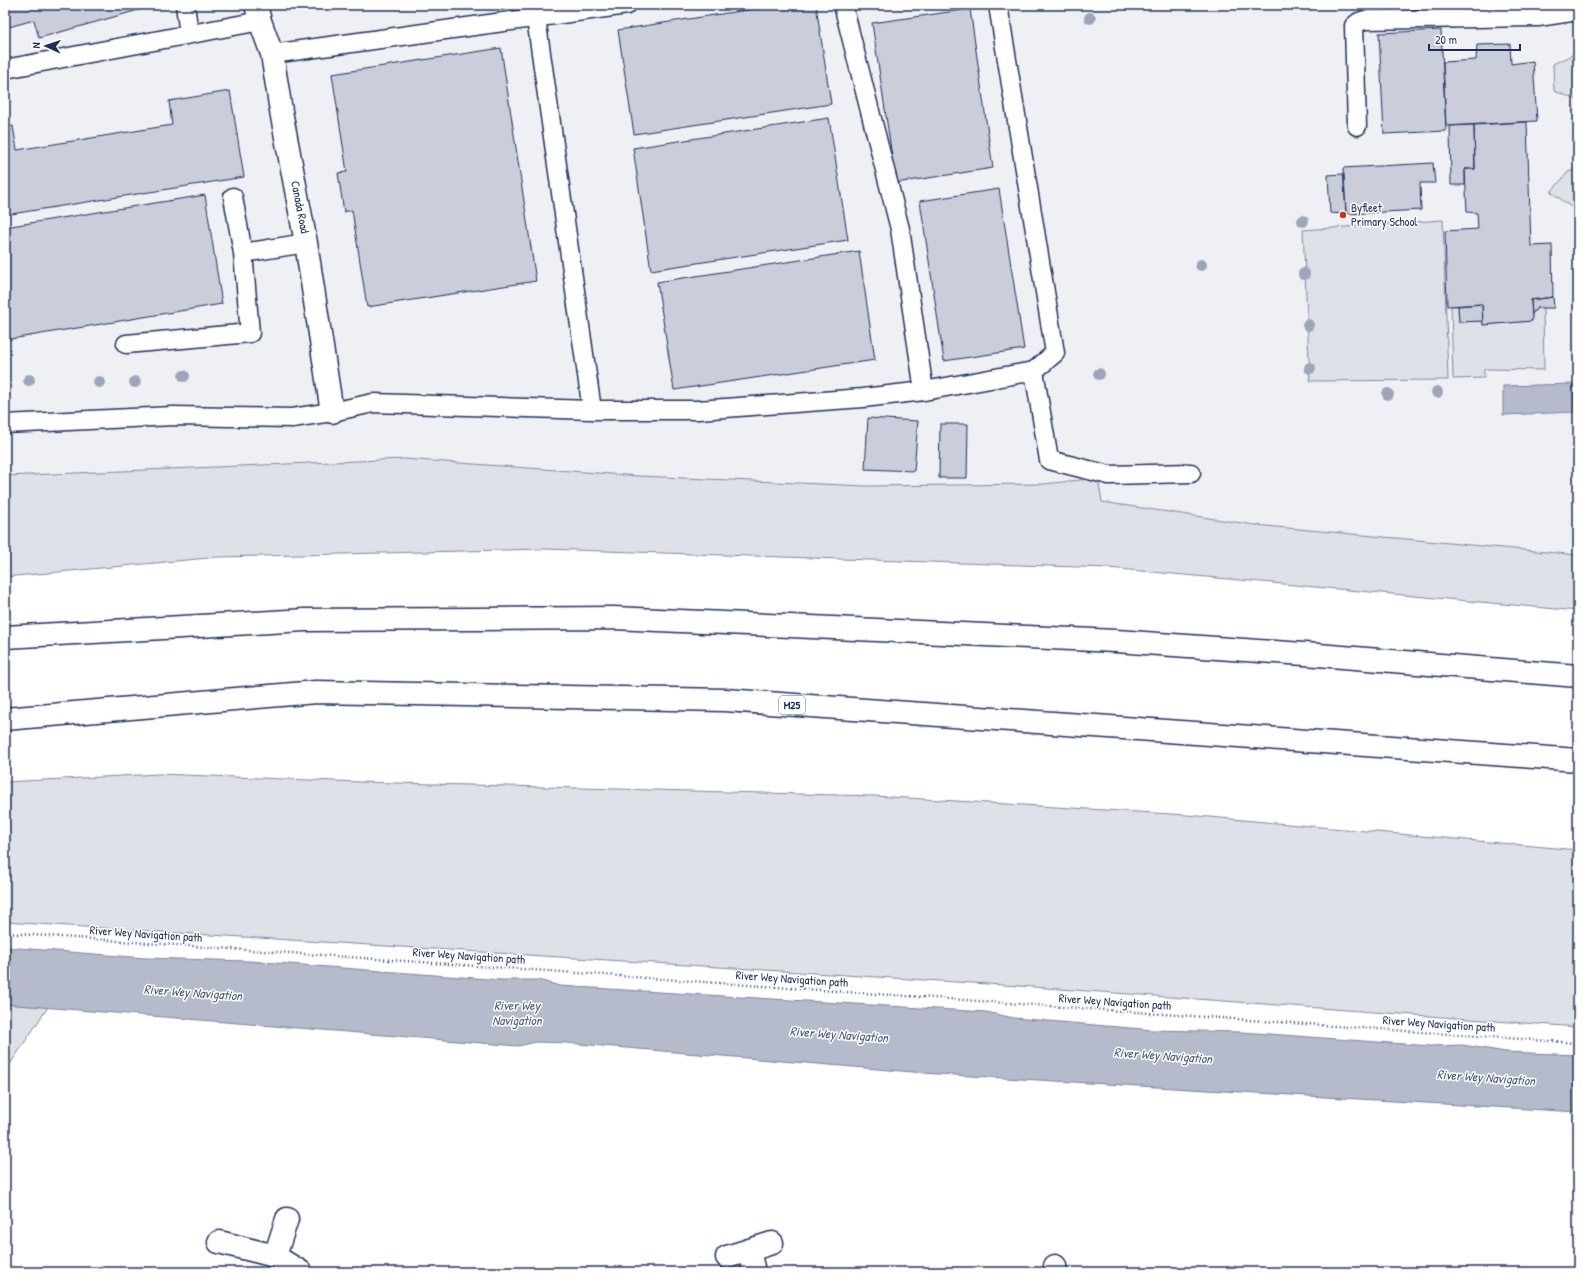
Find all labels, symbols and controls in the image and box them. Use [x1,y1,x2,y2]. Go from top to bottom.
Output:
north arrow [26,26,66,66]
scale bar [1429,26,1520,52]
text: 20 m [1435,31,1457,48]
text: N [29,42,43,49]
street label: Canada Road [287,179,314,235]
place label: Byfleet Primary School [1351,199,1418,230]
marker: Byfleet Primary School [1338,210,1348,220]
road number: M25 [779,696,805,714]
street label: River Wey Navigation path [89,921,203,946]
street label: River Wey Navigation path [412,943,526,968]
street label: River Wey Navigation path [735,966,849,991]
water label: River Wey Navigation [143,980,244,1005]
street label: River Wey Navigation path [1058,989,1172,1014]
water label: River Wey Navigation [492,996,543,1030]
street label: River Wey Navigation path [1382,1011,1496,1036]
water label: River Wey Navigation [789,1022,890,1047]
water label: River Wey Navigation [1113,1043,1214,1068]
water label: River Wey Navigation [1436,1065,1537,1090]

